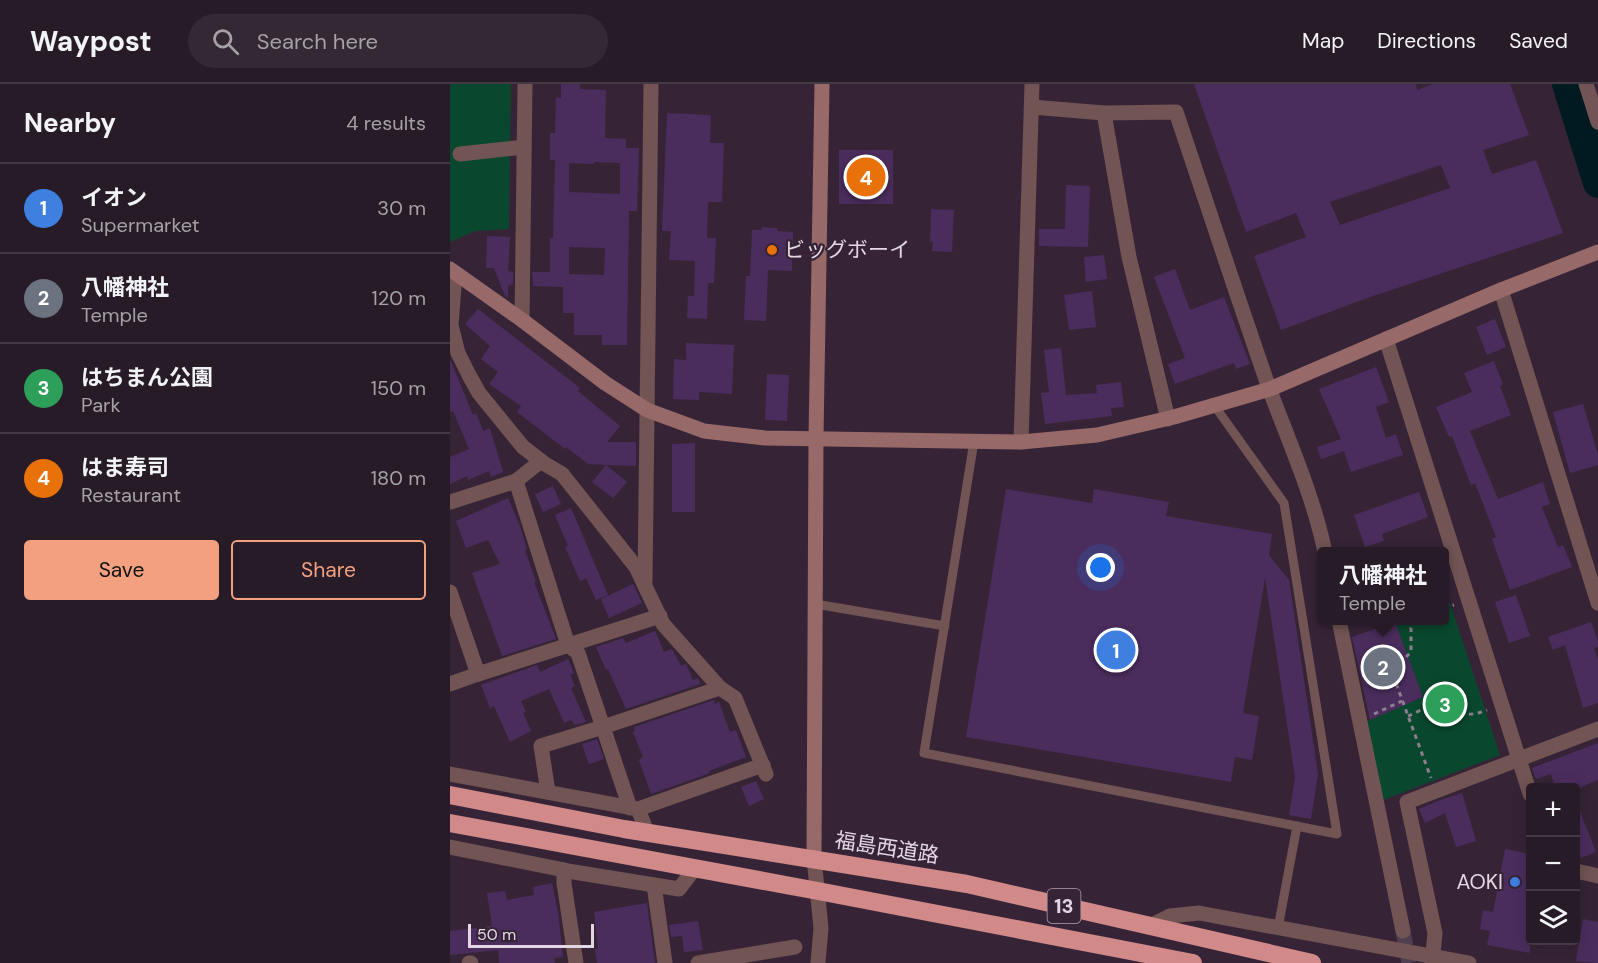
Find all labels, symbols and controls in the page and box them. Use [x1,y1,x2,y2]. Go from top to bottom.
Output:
search box [188,14,608,68]
text: Waypost [30,23,152,60]
icon: search [209,25,242,58]
text: Search here [257,27,378,56]
text: Map [1302,27,1344,55]
text: Directions [1377,27,1476,55]
text: Saved [1509,27,1568,55]
text: Nearby [24,106,116,140]
text: 4 results [346,110,426,136]
pin: 4 [846,154,886,200]
text: イオン [81,183,147,212]
text: 1 [40,195,47,221]
text: 30 m [377,195,426,221]
text: Supermarket [81,212,200,238]
place label: ビッグボーイ [784,236,910,264]
marker: ビッグボーイ [765,243,779,257]
text: 八幡神社 [81,273,169,302]
text: 2 [38,285,49,311]
text: 120 m [372,285,426,311]
text: Temple [81,302,148,328]
text: はちまん公園 [81,363,213,392]
text: 3 [37,375,50,401]
text: 150 m [371,375,426,401]
text: Park [81,392,121,418]
text: はま寿司 [81,453,169,482]
text: 4 [37,465,50,491]
text: 180 m [371,465,426,491]
text: Restaurant [81,482,181,508]
button: Save [24,540,219,600]
button: Share [231,540,426,600]
popup [1317,547,1449,625]
your location [1086,553,1115,582]
text: 八幡神社 [1339,561,1427,590]
text: Temple [1339,590,1406,616]
pin: 1 [1096,628,1136,672]
pin: 2 [1364,644,1402,690]
pin: 3 [1426,682,1464,726]
map controls [1526,783,1580,945]
button: + [1526,783,1580,837]
street label: 福島西道路 [833,826,941,870]
button: − [1526,837,1580,891]
place label: AOKI [1456,868,1503,896]
marker: AOKI [1508,875,1522,889]
road number: 13 [1048,889,1080,923]
button: layers [1526,891,1580,945]
scale bar [468,921,594,948]
text: 50 m [477,924,516,945]

